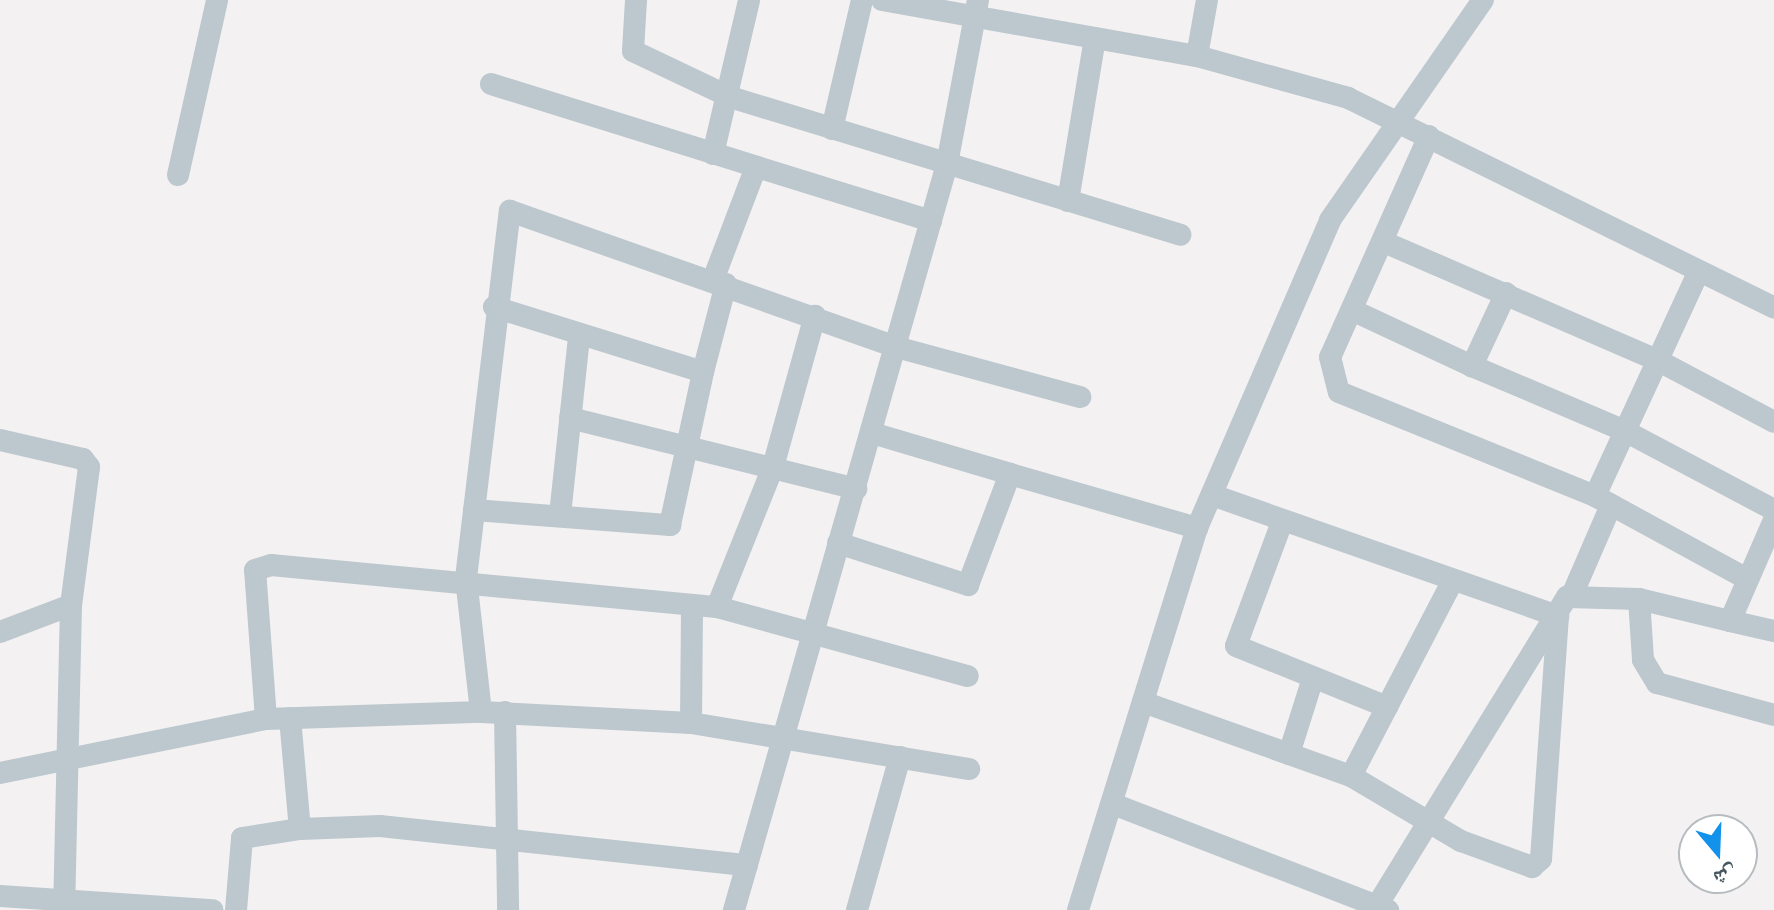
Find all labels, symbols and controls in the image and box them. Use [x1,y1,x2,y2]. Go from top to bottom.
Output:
north arrow [1678,814,1758,894]
text: ش [1710,859,1741,892]

